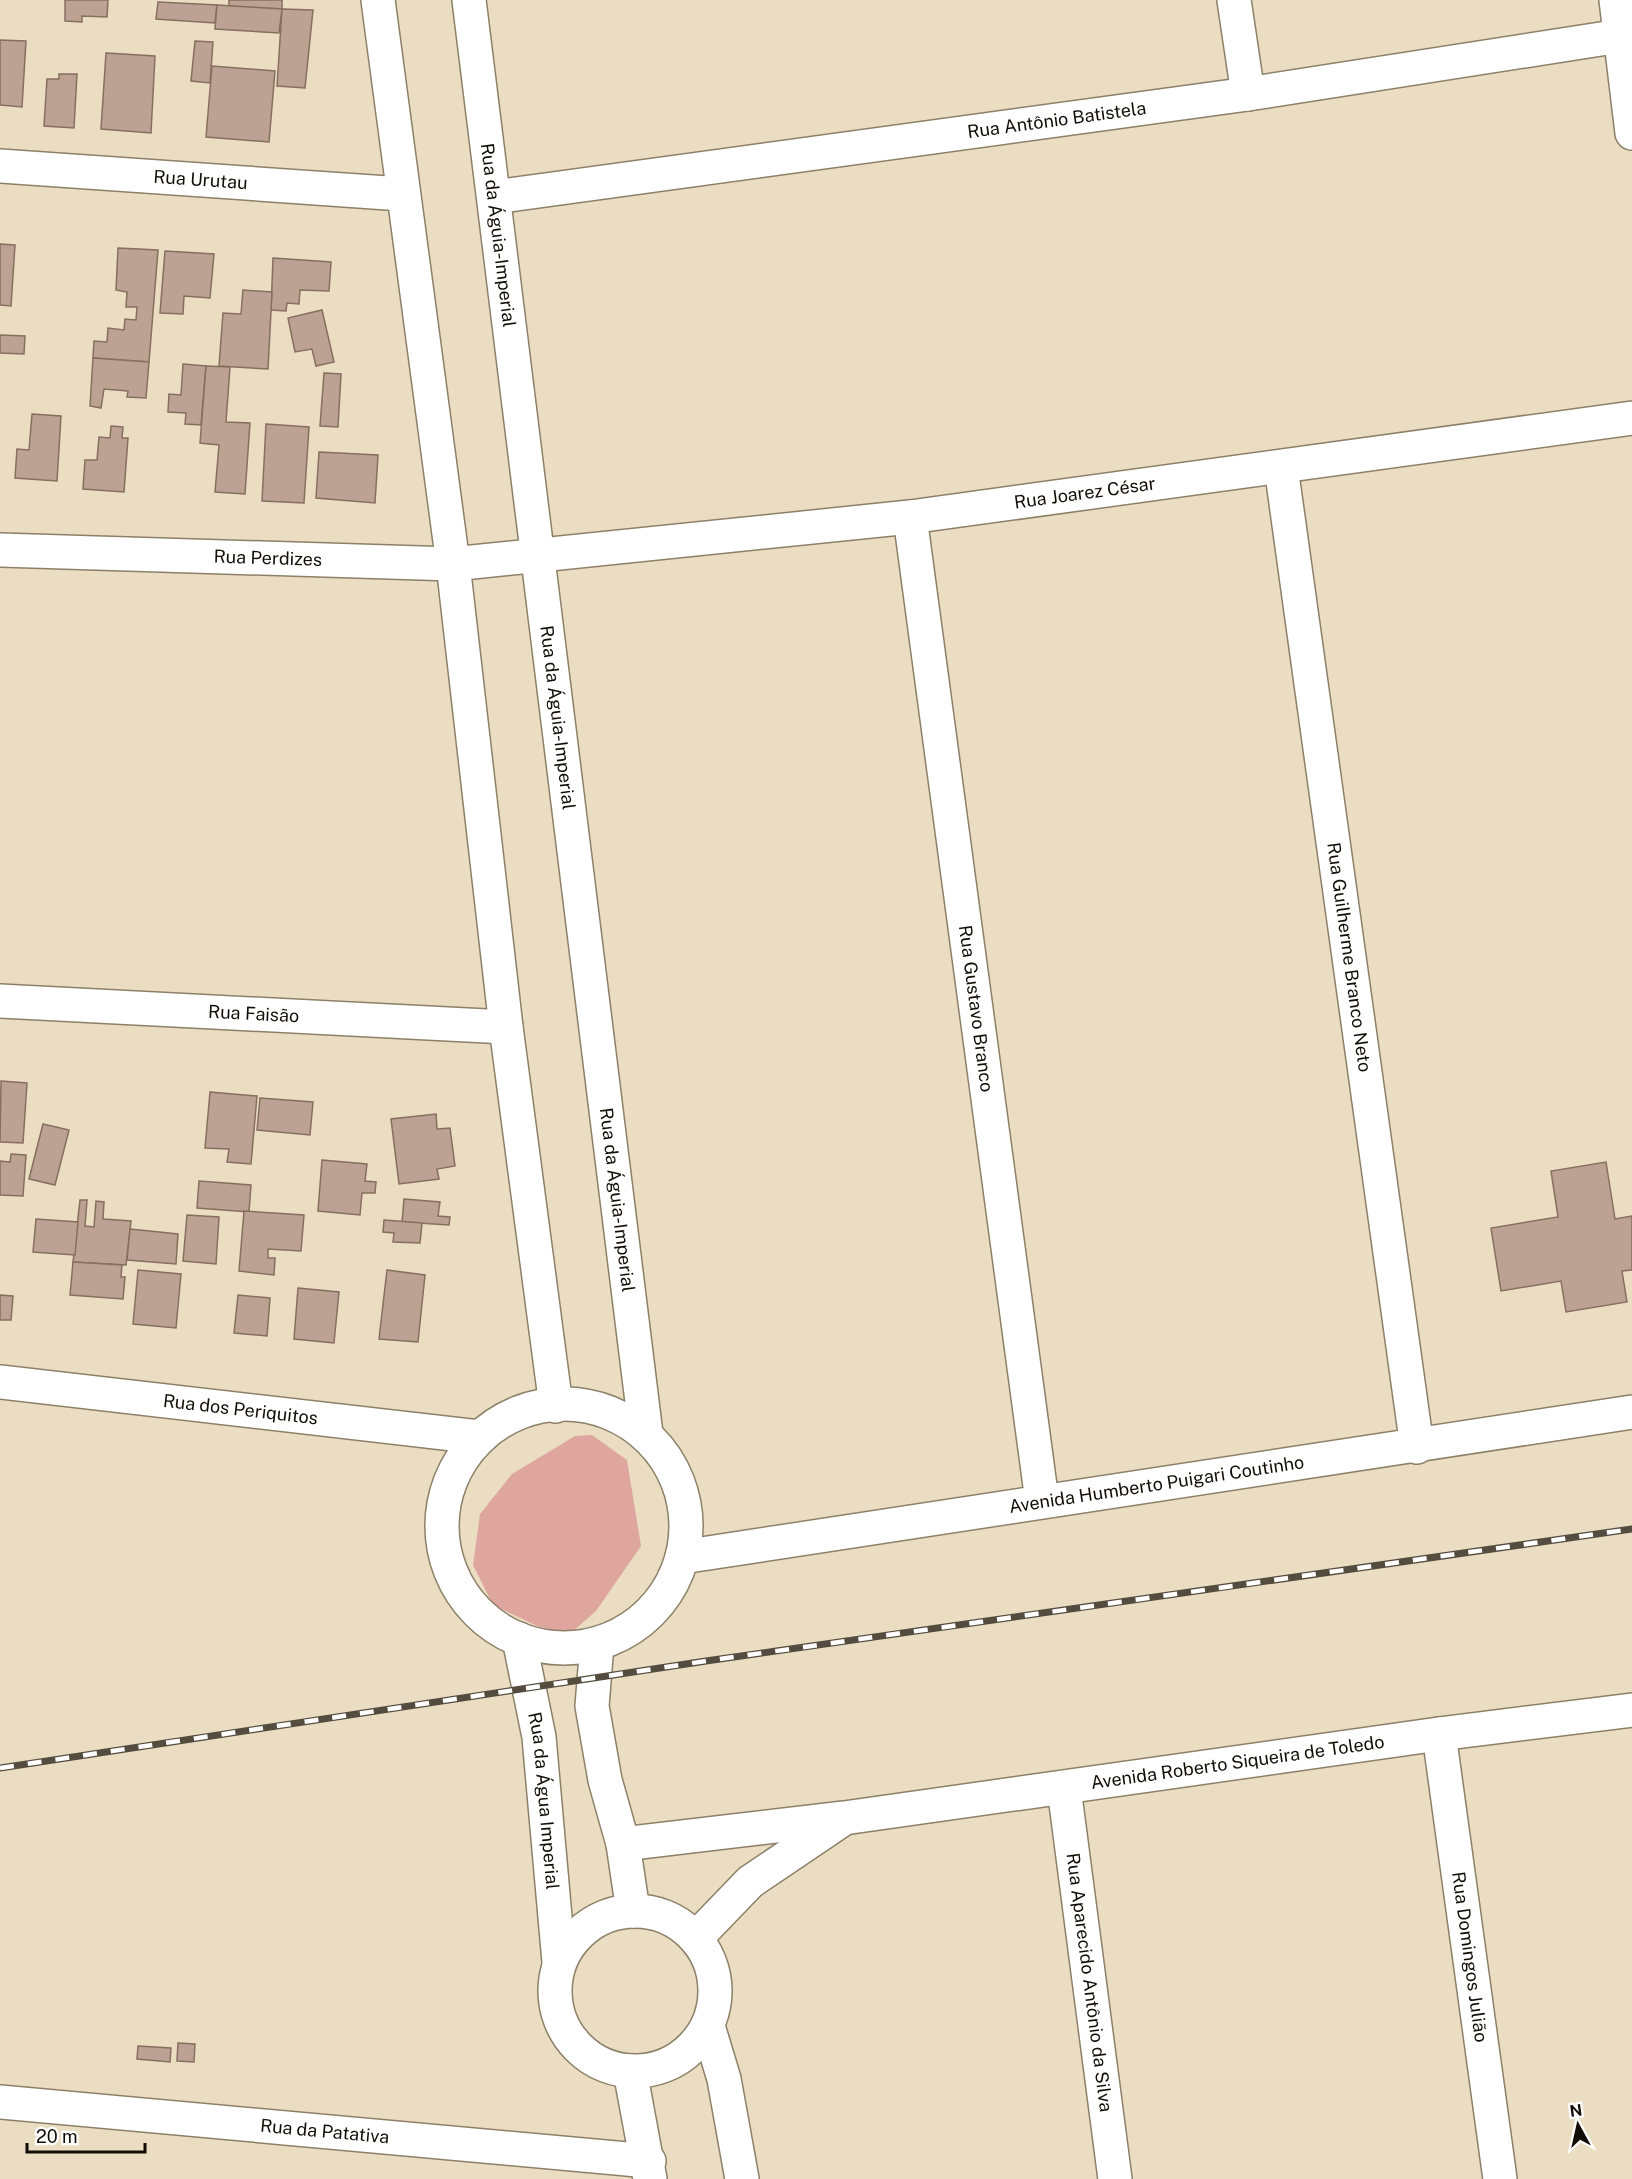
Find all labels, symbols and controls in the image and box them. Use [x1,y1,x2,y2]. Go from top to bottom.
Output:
street label: Rua Antônio Batistela [966,97,1147,142]
street label: Rua da Águia-Imperial [477,142,520,328]
street label: Rua Urutau [153,166,248,193]
street label: Rua Joarez César [1013,472,1157,513]
street label: Rua Perdizes [213,546,322,570]
street label: Rua da Águia-Imperial [536,624,580,811]
street label: Rua Guilherme Branco Neto [1323,841,1376,1073]
street label: Rua Gustavo Branco [955,924,998,1093]
street label: Rua Faisão [208,1001,300,1026]
street label: Rua da Águia-Imperial [596,1106,639,1293]
street label: Rua dos Periquitos [162,1390,319,1428]
street label: Avenida Humberto Puigari Coutinho [1007,1451,1306,1517]
street label: Rua da Água Imperial [524,1710,564,1891]
street label: Avenida Roberto Siqueira de Toledo [1089,1731,1386,1793]
street label: Rua Aparecido Antônio da Silva [1063,1851,1117,2113]
street label: Rua Domingos Julião [1448,1870,1492,2044]
north arrow [1548,2095,1608,2155]
text: N [1568,2100,1584,2121]
street label: Rua da Patativa [259,2115,390,2147]
scale bar [27,2116,146,2154]
text: 20 m [36,2126,78,2147]

